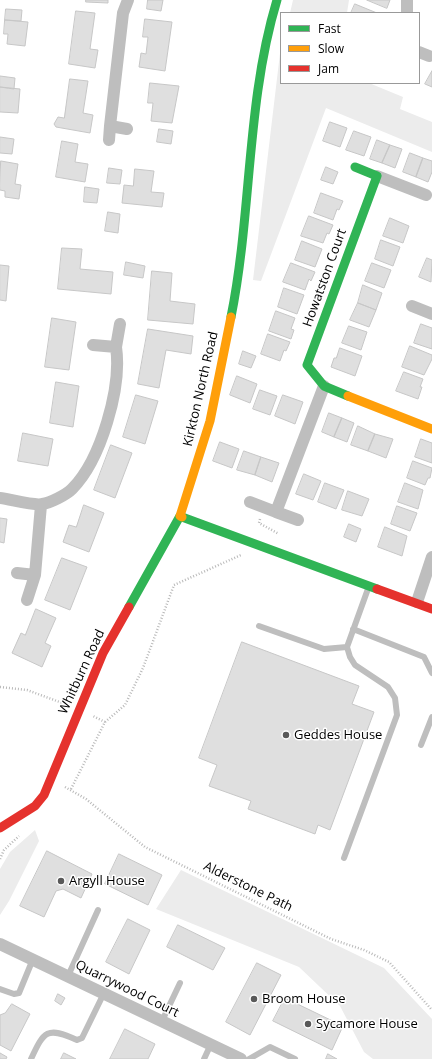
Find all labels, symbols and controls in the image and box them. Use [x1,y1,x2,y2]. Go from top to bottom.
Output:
legend [280,12,420,84]
text: Fast [318,20,341,37]
text: Slow [318,40,344,57]
text: Jam [318,60,339,77]
street label: Howatston Court [300,227,350,329]
street label: Kirkton North Road [180,330,222,448]
street label: Whitburn Road [56,627,108,717]
place label: Geddes House [294,727,382,743]
marker: Geddes House [281,730,291,740]
street label: Alderstone Path [201,859,295,915]
place label: Argyll House [69,873,145,889]
marker: Argyll House [56,876,66,886]
street label: Quarrywood Court [73,957,181,1021]
place label: Broom House [262,991,346,1007]
marker: Broom House [249,994,259,1004]
place label: Sycamore House [316,1016,418,1032]
marker: Sycamore House [303,1019,313,1029]

